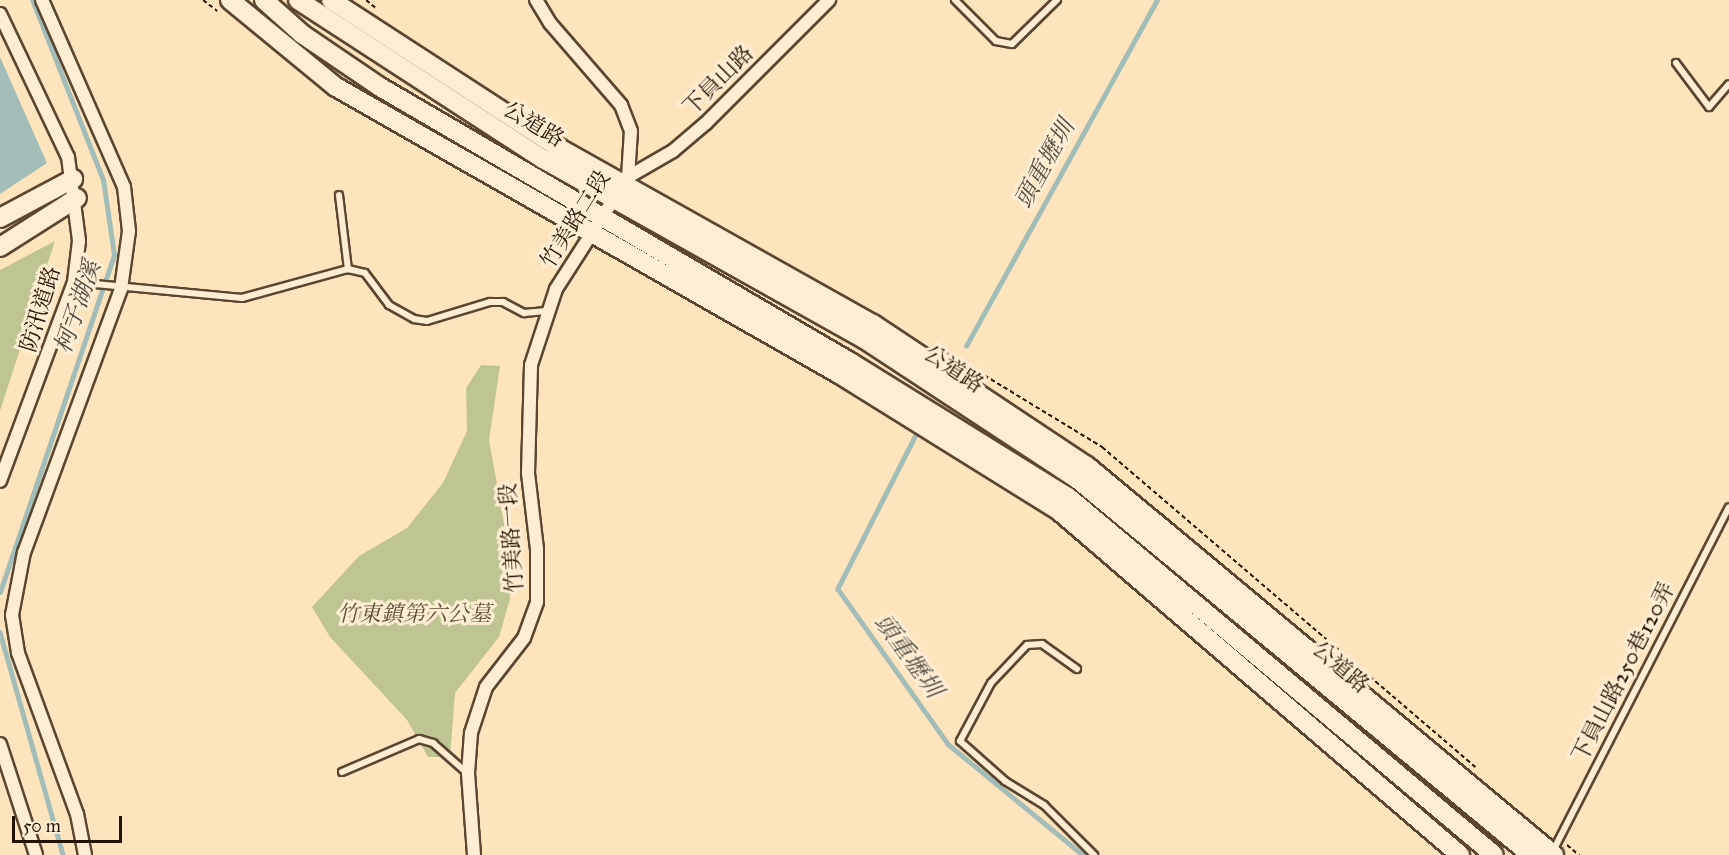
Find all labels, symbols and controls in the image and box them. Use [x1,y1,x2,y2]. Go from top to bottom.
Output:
street label: 下員山路 [678,40,758,120]
street label: 公道路 [499,96,569,152]
water label: 頭重壢圳 [1009,115,1081,213]
street label: 竹美路二段 [535,165,615,273]
water label: 柯子湖溪 [49,257,107,357]
street label: 防汛道路 [15,263,65,355]
street label: 公道路 [919,340,989,398]
street label: 竹美路一段 [494,482,528,594]
street label: 下員山路250巷120弄 [1566,578,1680,766]
park label: 竹東鎮第六公墓 [337,601,491,627]
water label: 頭重壢圳 [868,609,948,703]
street label: 公道路 [1307,636,1375,698]
scale bar [15,804,124,842]
text: 50 m [23,815,61,837]

